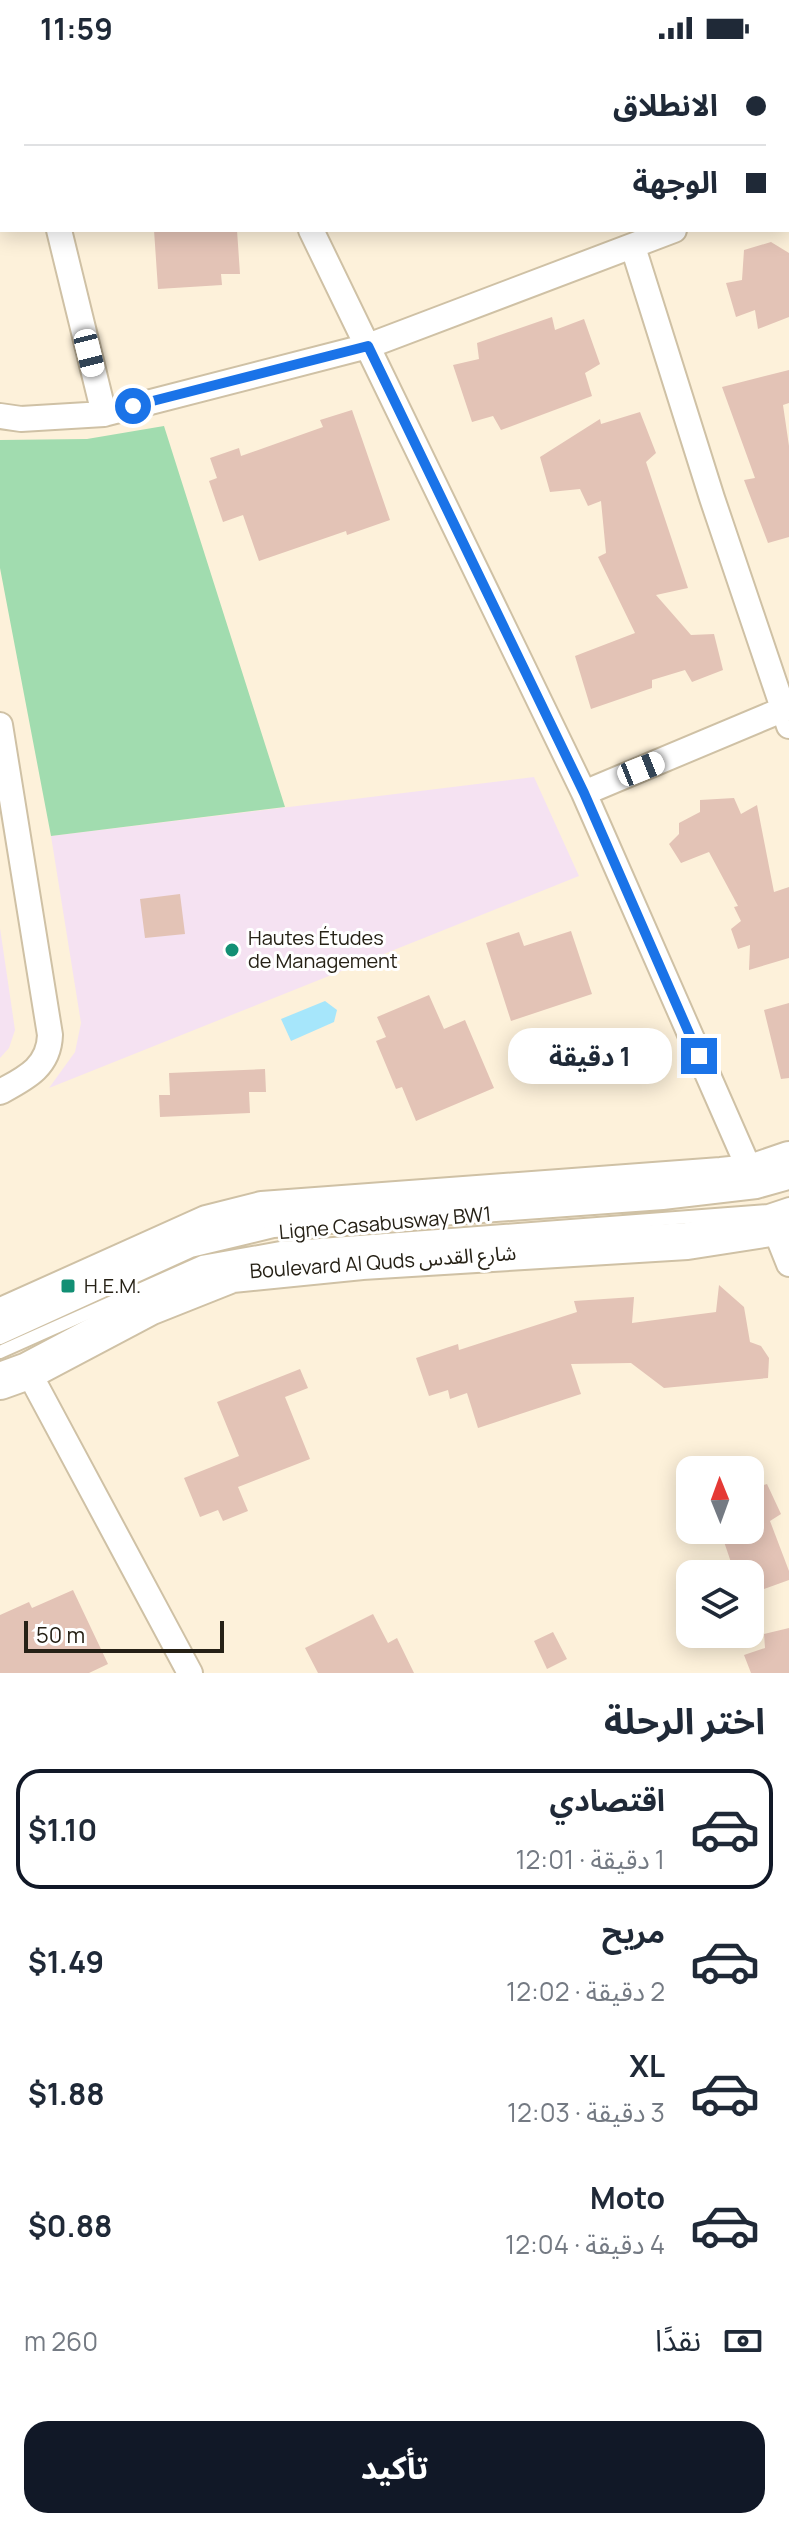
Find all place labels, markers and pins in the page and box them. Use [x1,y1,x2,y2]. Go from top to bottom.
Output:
place label: Hautes Études de Management [248,924,398,974]
marker: Hautes Études de Management [223,941,241,959]
place label: H.E.M. [84,1272,141,1299]
marker: H.E.M. [59,1277,77,1295]

